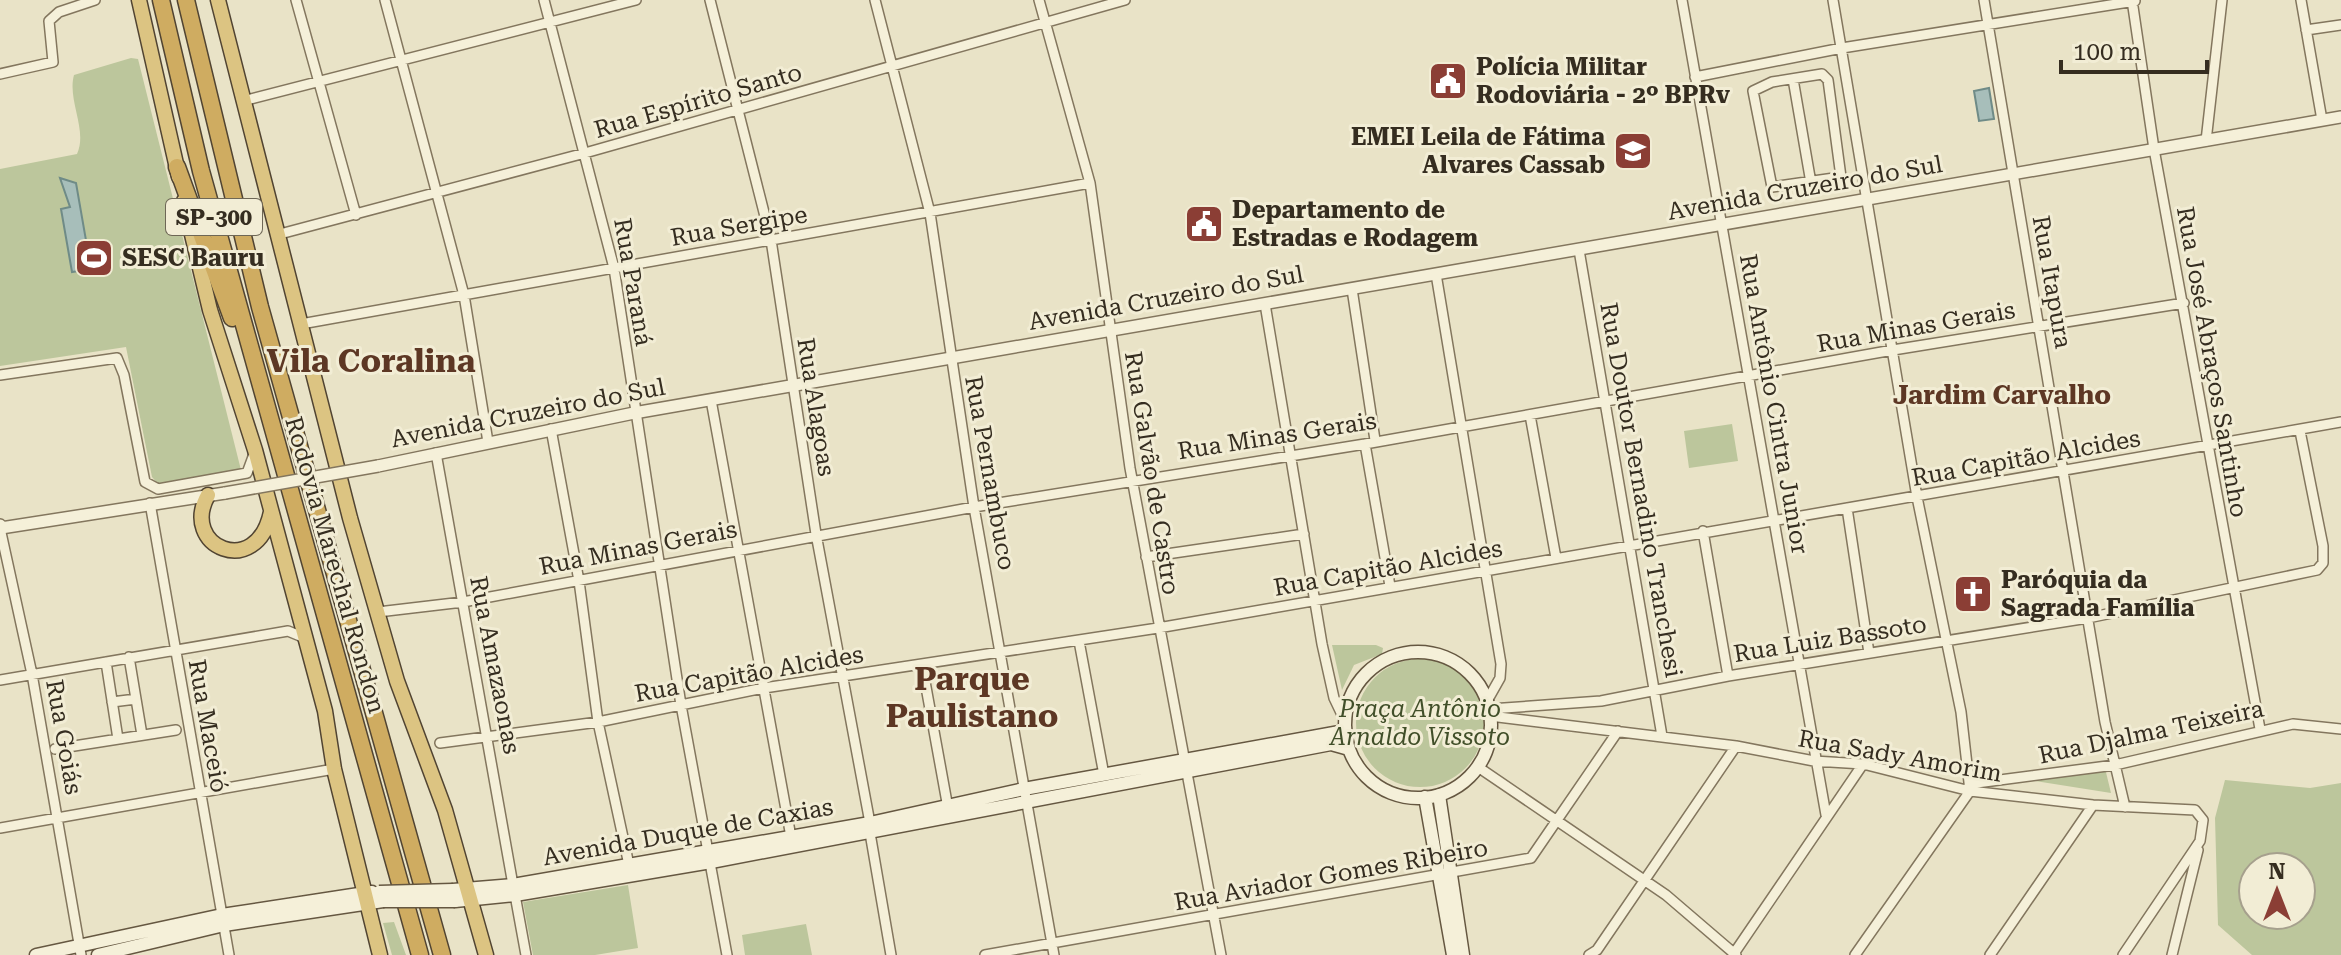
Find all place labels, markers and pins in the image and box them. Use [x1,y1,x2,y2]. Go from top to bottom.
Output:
place label: Polícia Militar Rodoviária - 2º BPRv [1476,53,1731,109]
public building icon: Polícia Militar Rodoviária - 2º BPRv [1427,60,1469,102]
place label: EMEI Leila de Fátima Alvares Cassab [1351,123,1605,179]
school or university icon: EMEI Leila de Fátima Alvares Cassab [1612,130,1654,172]
place label: Departamento de Estradas e Rodagem [1232,196,1478,252]
public building icon: Departamento de Estradas e Rodagem [1183,203,1225,245]
sports icon: SESC Bauru [73,237,115,279]
place label: SESC Bauru [122,244,265,272]
place label: Paróquia da Sagrada Família [2001,566,2195,622]
church icon: Paróquia da Sagrada Família [1952,573,1994,615]

